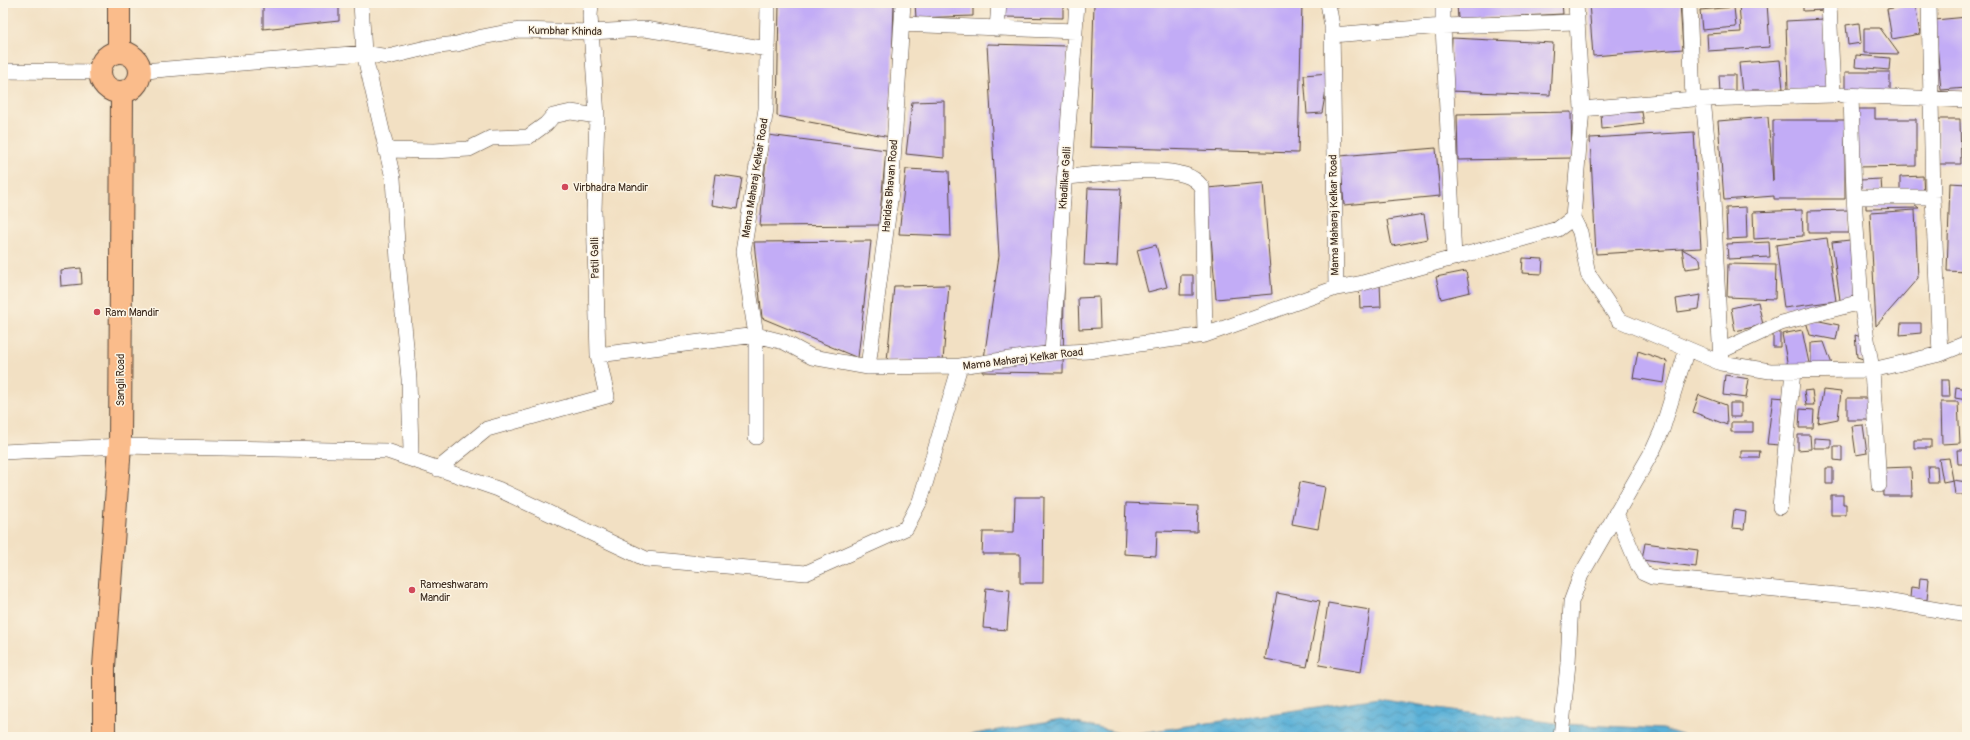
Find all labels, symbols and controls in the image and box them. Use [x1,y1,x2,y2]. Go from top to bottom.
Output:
street label: Kumbhar Khinda [528,24,602,38]
street label: Mama Maharaj Kelkar Road [739,117,771,239]
street label: Haridas Bhavan Road [879,139,901,233]
street label: Khadilkar Galli [1056,146,1074,210]
street label: Mama Maharaj Kelkar Road [1326,154,1342,276]
place label: Virbhadra Mandir [573,181,648,194]
marker: Virbhadra Mandir [560,182,570,192]
street label: Patil Galli [588,237,602,279]
place label: Ram Mandir [105,306,159,319]
marker: Ram Mandir [92,307,102,317]
street label: Mama Maharaj Kelkar Road [962,345,1084,373]
street label: Sangli Road [114,354,127,406]
place label: Rameshwaram Mandir [420,578,488,604]
marker: Rameshwaram Mandir [407,585,417,595]

